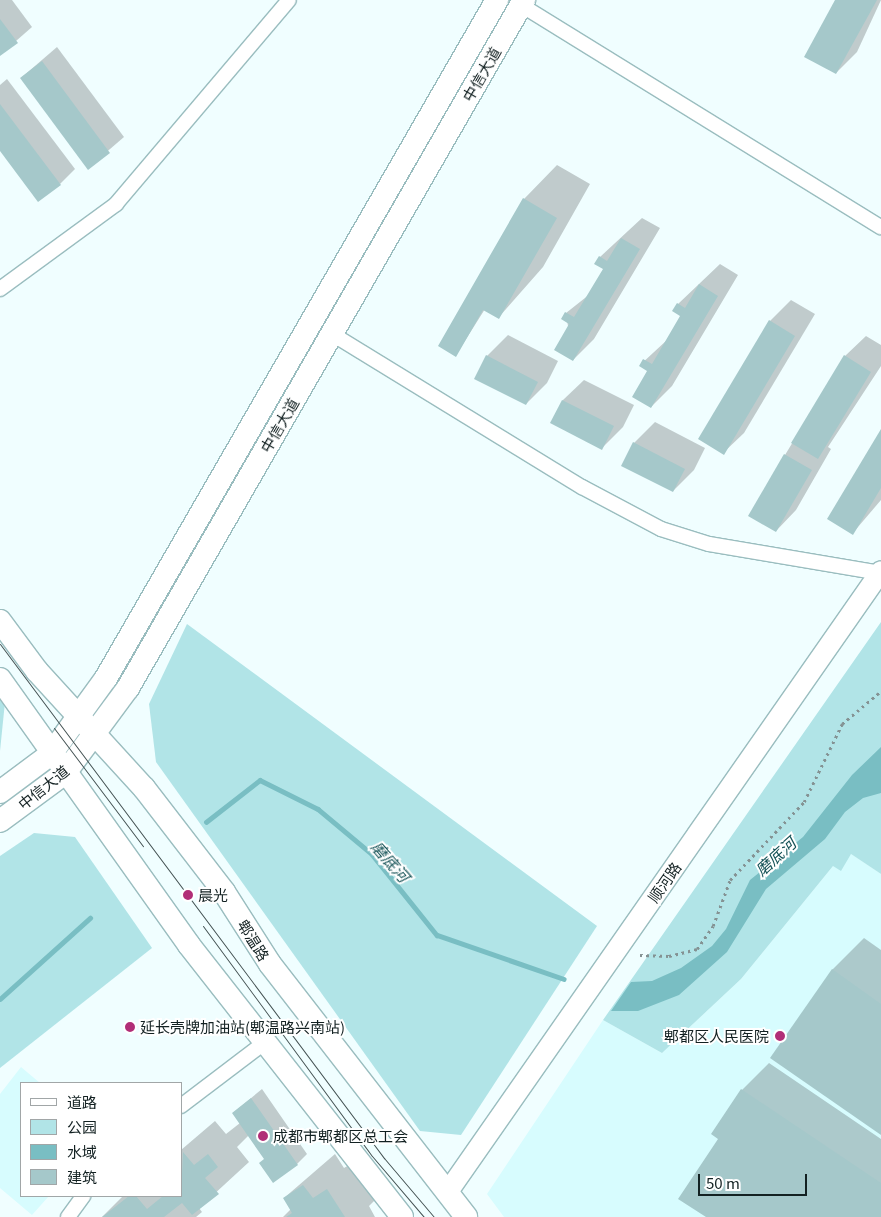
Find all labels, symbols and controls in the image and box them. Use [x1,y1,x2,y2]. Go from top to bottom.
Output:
street label: 中信大道 [458,44,504,104]
street label: 中信大道 [256,395,302,455]
street label: 中信大道 [14,761,72,813]
water label: 磨底河 [751,833,799,879]
water label: 磨底河 [368,837,414,885]
street label: 顺河路 [644,858,684,906]
place label: 晨光 [198,886,228,904]
marker: 晨光 [182,889,194,901]
street label: 郫温路 [234,916,274,964]
place label: 延长壳牌加油站(郫温路兴南站) [140,1018,345,1036]
marker: 延长壳牌加油站(郫温路兴南站) [124,1021,136,1033]
place label: 郫都区人民医院 [664,1027,769,1045]
marker: 郫都区人民医院 [773,1029,787,1043]
legend [20,1082,182,1197]
text: 道路 [67,1091,97,1112]
text: 公园 [67,1116,97,1137]
place label: 成都市郫都区总工会 [273,1127,408,1145]
marker: 成都市郫都区总工会 [257,1130,269,1142]
text: 水域 [67,1141,97,1162]
scale bar [701,1164,810,1196]
text: 建筑 [67,1166,97,1187]
text: 50 m [706,1172,740,1193]

